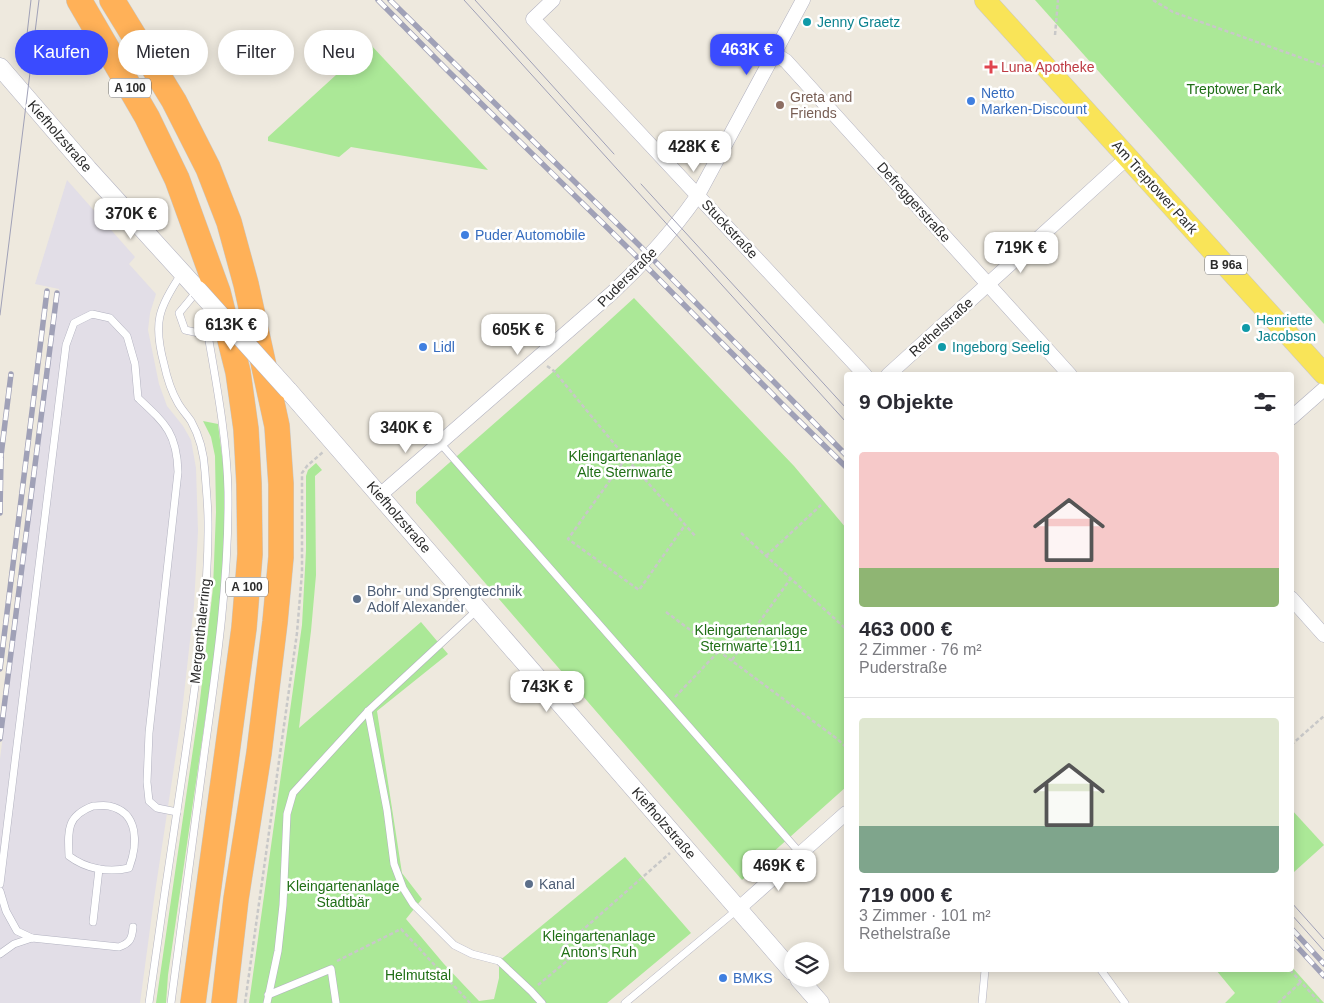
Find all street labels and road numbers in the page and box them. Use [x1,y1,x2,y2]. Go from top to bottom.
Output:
road number: A 100 [109,78,151,98]
street label: Kiefholzstraße [25,97,96,175]
street label: Am Treptower Park [1109,137,1202,238]
street label: Defreggerstraße [874,159,954,245]
street label: Stuckstraße [699,196,761,262]
street label: Puderstraße [594,244,660,310]
road number: B 96a [1205,256,1247,274]
street label: Rethelstraße [906,294,976,360]
street label: Kiefholzstraße [364,478,435,556]
street label: Mergenthalerring [187,578,213,684]
road number: A 100 [226,578,268,596]
street label: Kiefholzstraße [629,784,700,862]

